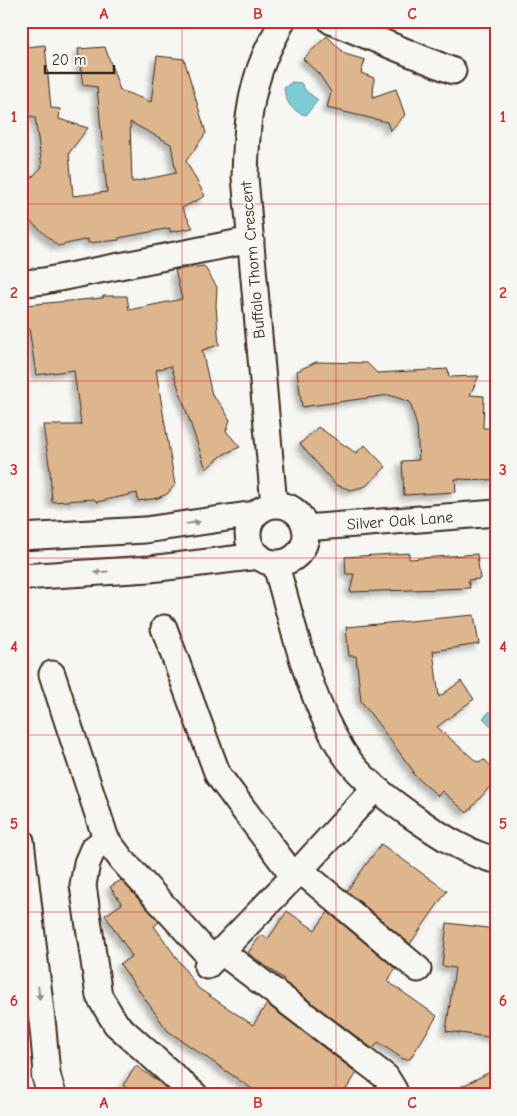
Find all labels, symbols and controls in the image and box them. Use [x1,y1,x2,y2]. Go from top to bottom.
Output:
text: A [100,5,109,23]
text: B [253,5,263,23]
text: C [407,5,417,23]
scale bar [45,42,114,74]
text: 20 m [52,51,86,69]
text: 1 [11,108,17,126]
text: 1 [500,108,506,126]
street label: Buffalo Thorn Crescent [237,180,269,339]
text: 2 [10,284,18,302]
text: 2 [499,284,507,302]
text: 3 [10,461,18,479]
text: 3 [499,461,507,479]
street label: Silver Oak Lane [346,508,454,534]
one-way arrow [186,519,202,527]
one-way arrow [93,568,109,576]
text: 4 [10,638,18,656]
text: 4 [499,638,507,656]
text: 5 [10,815,18,833]
text: 5 [499,815,507,833]
one-way arrow [35,986,43,1002]
text: 6 [10,992,18,1010]
text: 6 [499,992,507,1010]
text: A [100,1094,109,1112]
text: B [253,1094,263,1112]
text: C [407,1094,417,1112]

